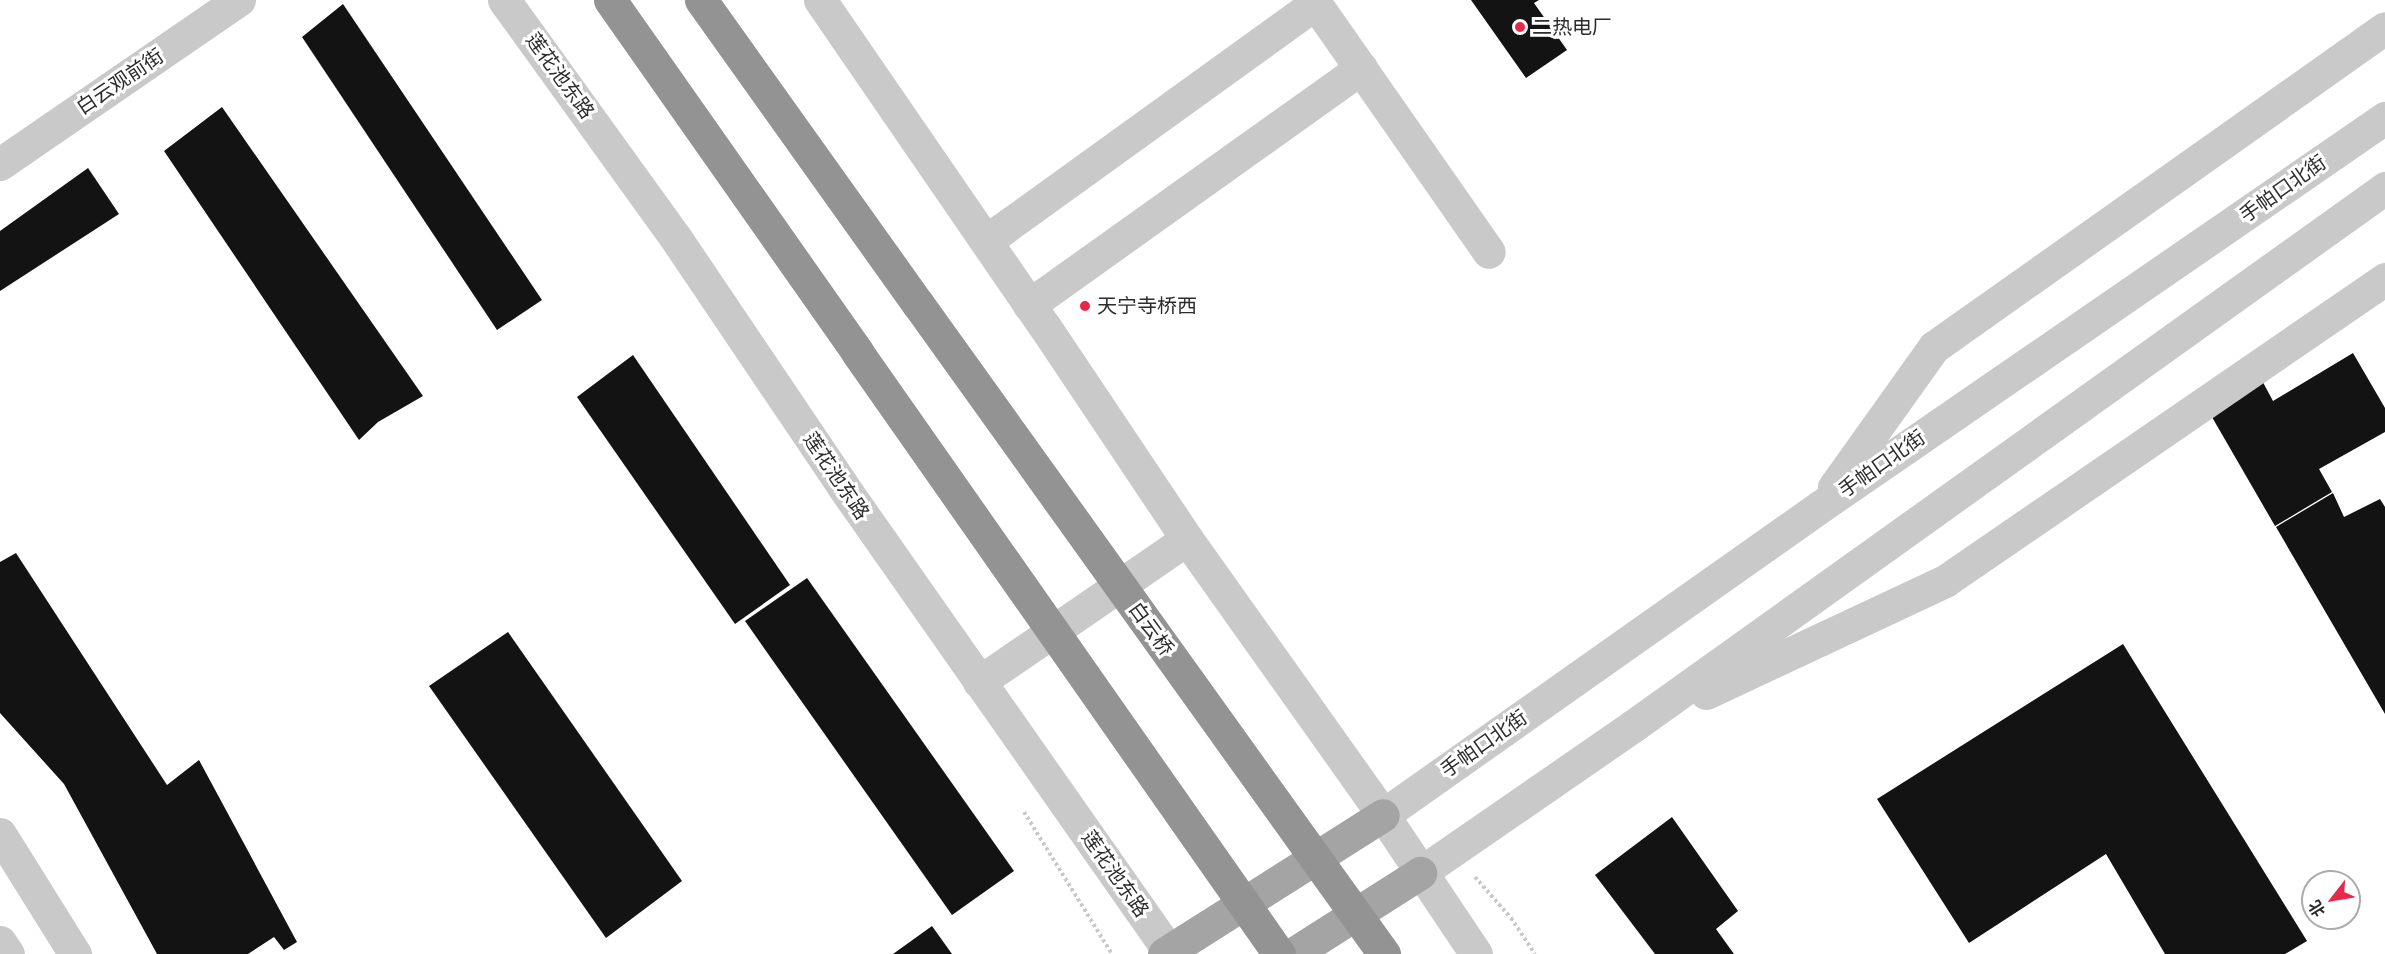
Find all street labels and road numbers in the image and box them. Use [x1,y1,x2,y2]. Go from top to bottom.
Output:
street label: 莲花池东路 [521,28,599,124]
street label: 白云观前街 [72,44,168,120]
street label: 手帕口北街 [2235,150,2331,228]
street label: 手帕口北街 [1834,425,1930,503]
street label: 莲花池东路 [798,428,874,524]
street label: 白云桥 [1124,598,1178,660]
street label: 手帕口北街 [1436,705,1532,783]
street label: 莲花池东路 [1076,826,1154,922]

